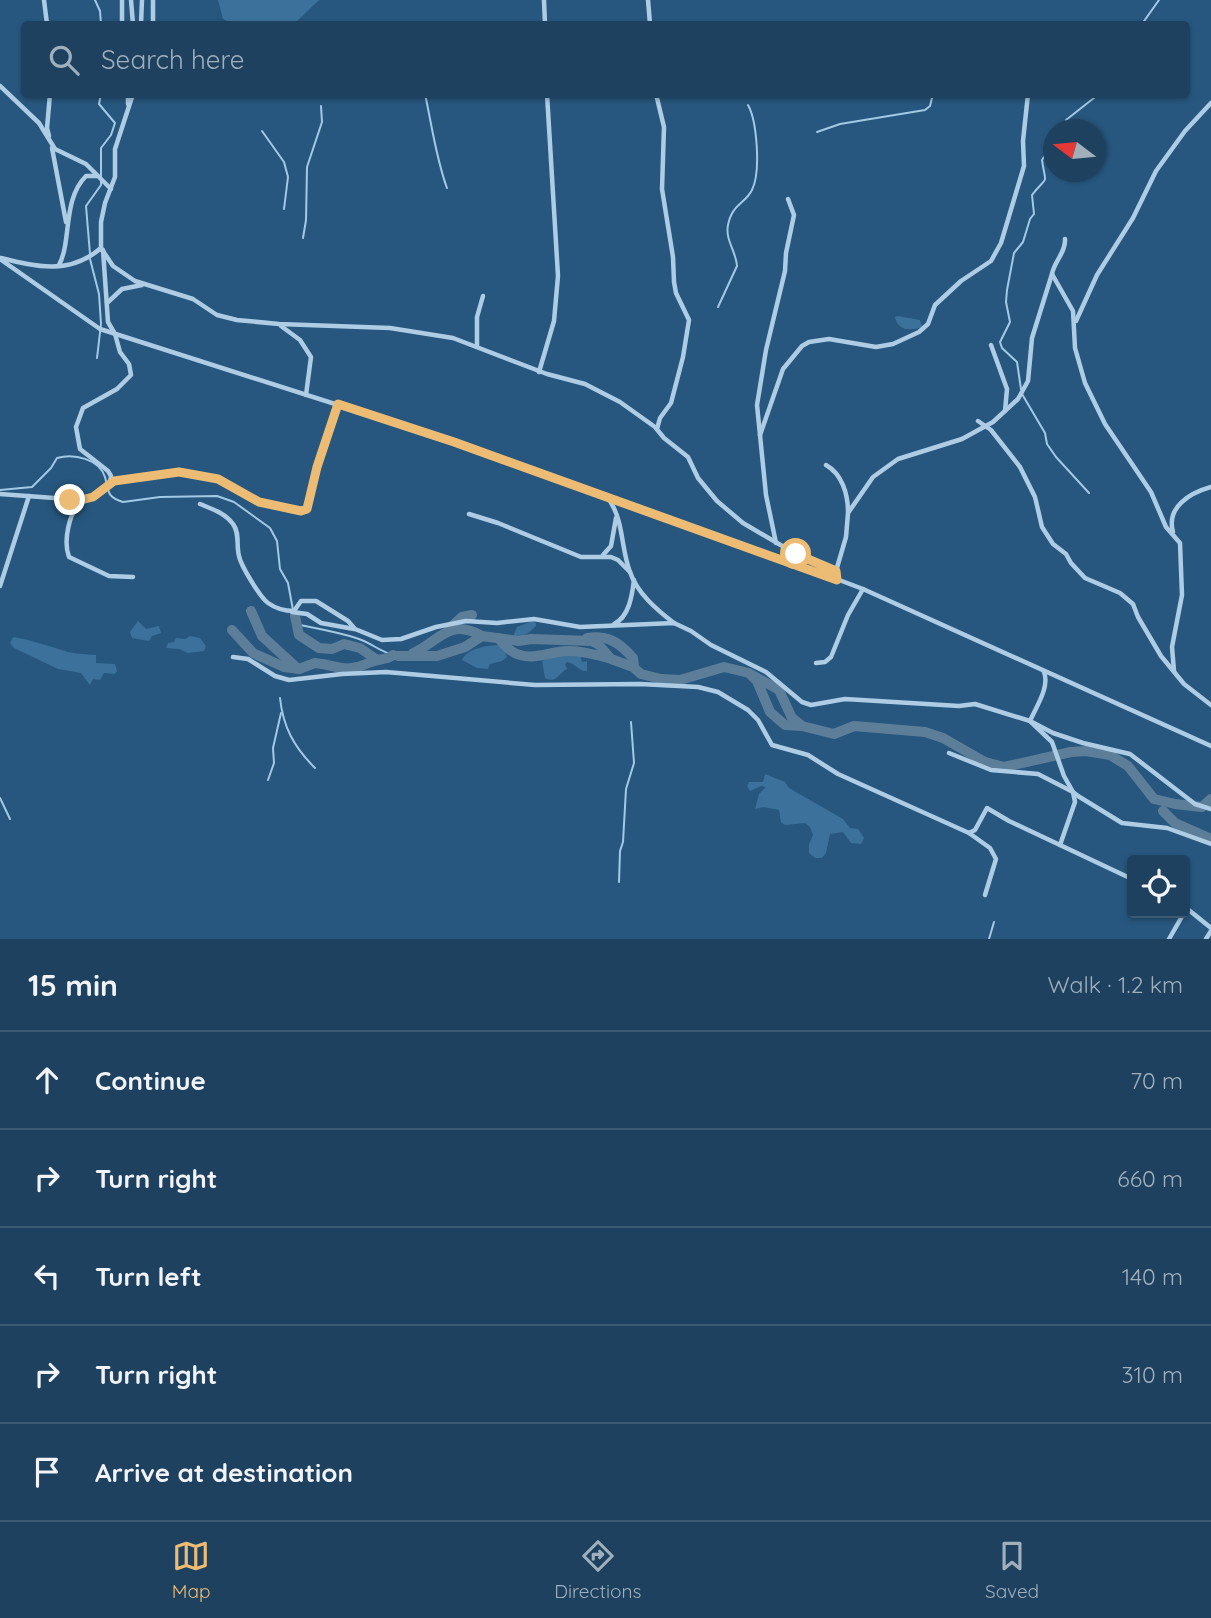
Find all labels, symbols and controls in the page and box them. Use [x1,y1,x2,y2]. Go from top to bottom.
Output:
search box [21,21,1190,98]
icon: search [45,41,83,79]
text: Search here [101,43,245,76]
north arrow [1043,119,1106,182]
route end [54,484,85,515]
route start [780,538,811,569]
map controls [1127,855,1190,918]
button: locate [1127,855,1190,918]
text: 15 min [28,966,118,1004]
text: Walk · 1.2 km [1047,970,1183,999]
icon: ahead [28,1061,66,1099]
text: Continue [95,1064,206,1097]
text: 70 m [1130,1066,1183,1095]
icon: right [28,1159,66,1197]
text: Turn right [95,1162,217,1195]
text: 660 m [1117,1164,1183,1193]
icon: left [28,1257,66,1295]
text: Turn left [95,1260,202,1293]
text: 140 m [1122,1262,1183,1291]
icon: right [28,1355,66,1393]
text: Turn right [95,1358,217,1391]
text: 310 m [1121,1360,1183,1389]
icon: arrive [28,1453,66,1491]
text: Arrive at destination [95,1456,353,1489]
tab: Map [172,1537,211,1603]
tab: Directions [554,1537,641,1603]
tab: Saved [985,1537,1039,1603]

